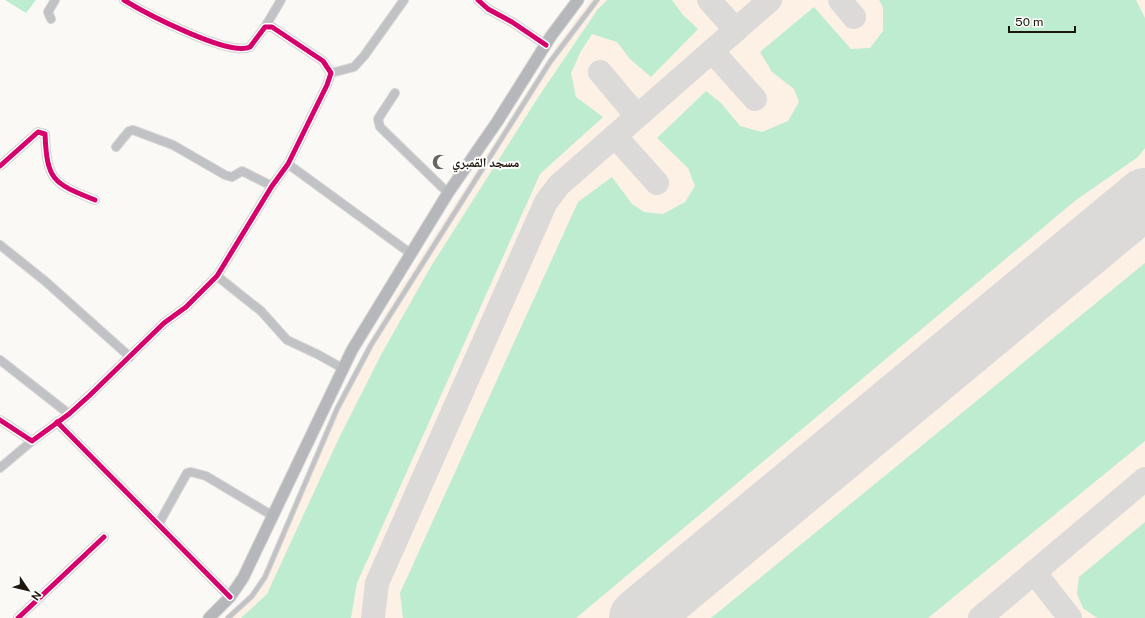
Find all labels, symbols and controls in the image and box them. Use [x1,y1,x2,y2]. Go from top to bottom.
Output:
scale bar [1009,8,1075,34]
text: 50 m [1015,15,1043,29]
mosque icon: مسجد القمبري [431,153,449,171]
place label: مسجد القمبري [452,155,519,173]
north arrow [8,570,48,610]
text: N [29,589,44,603]

